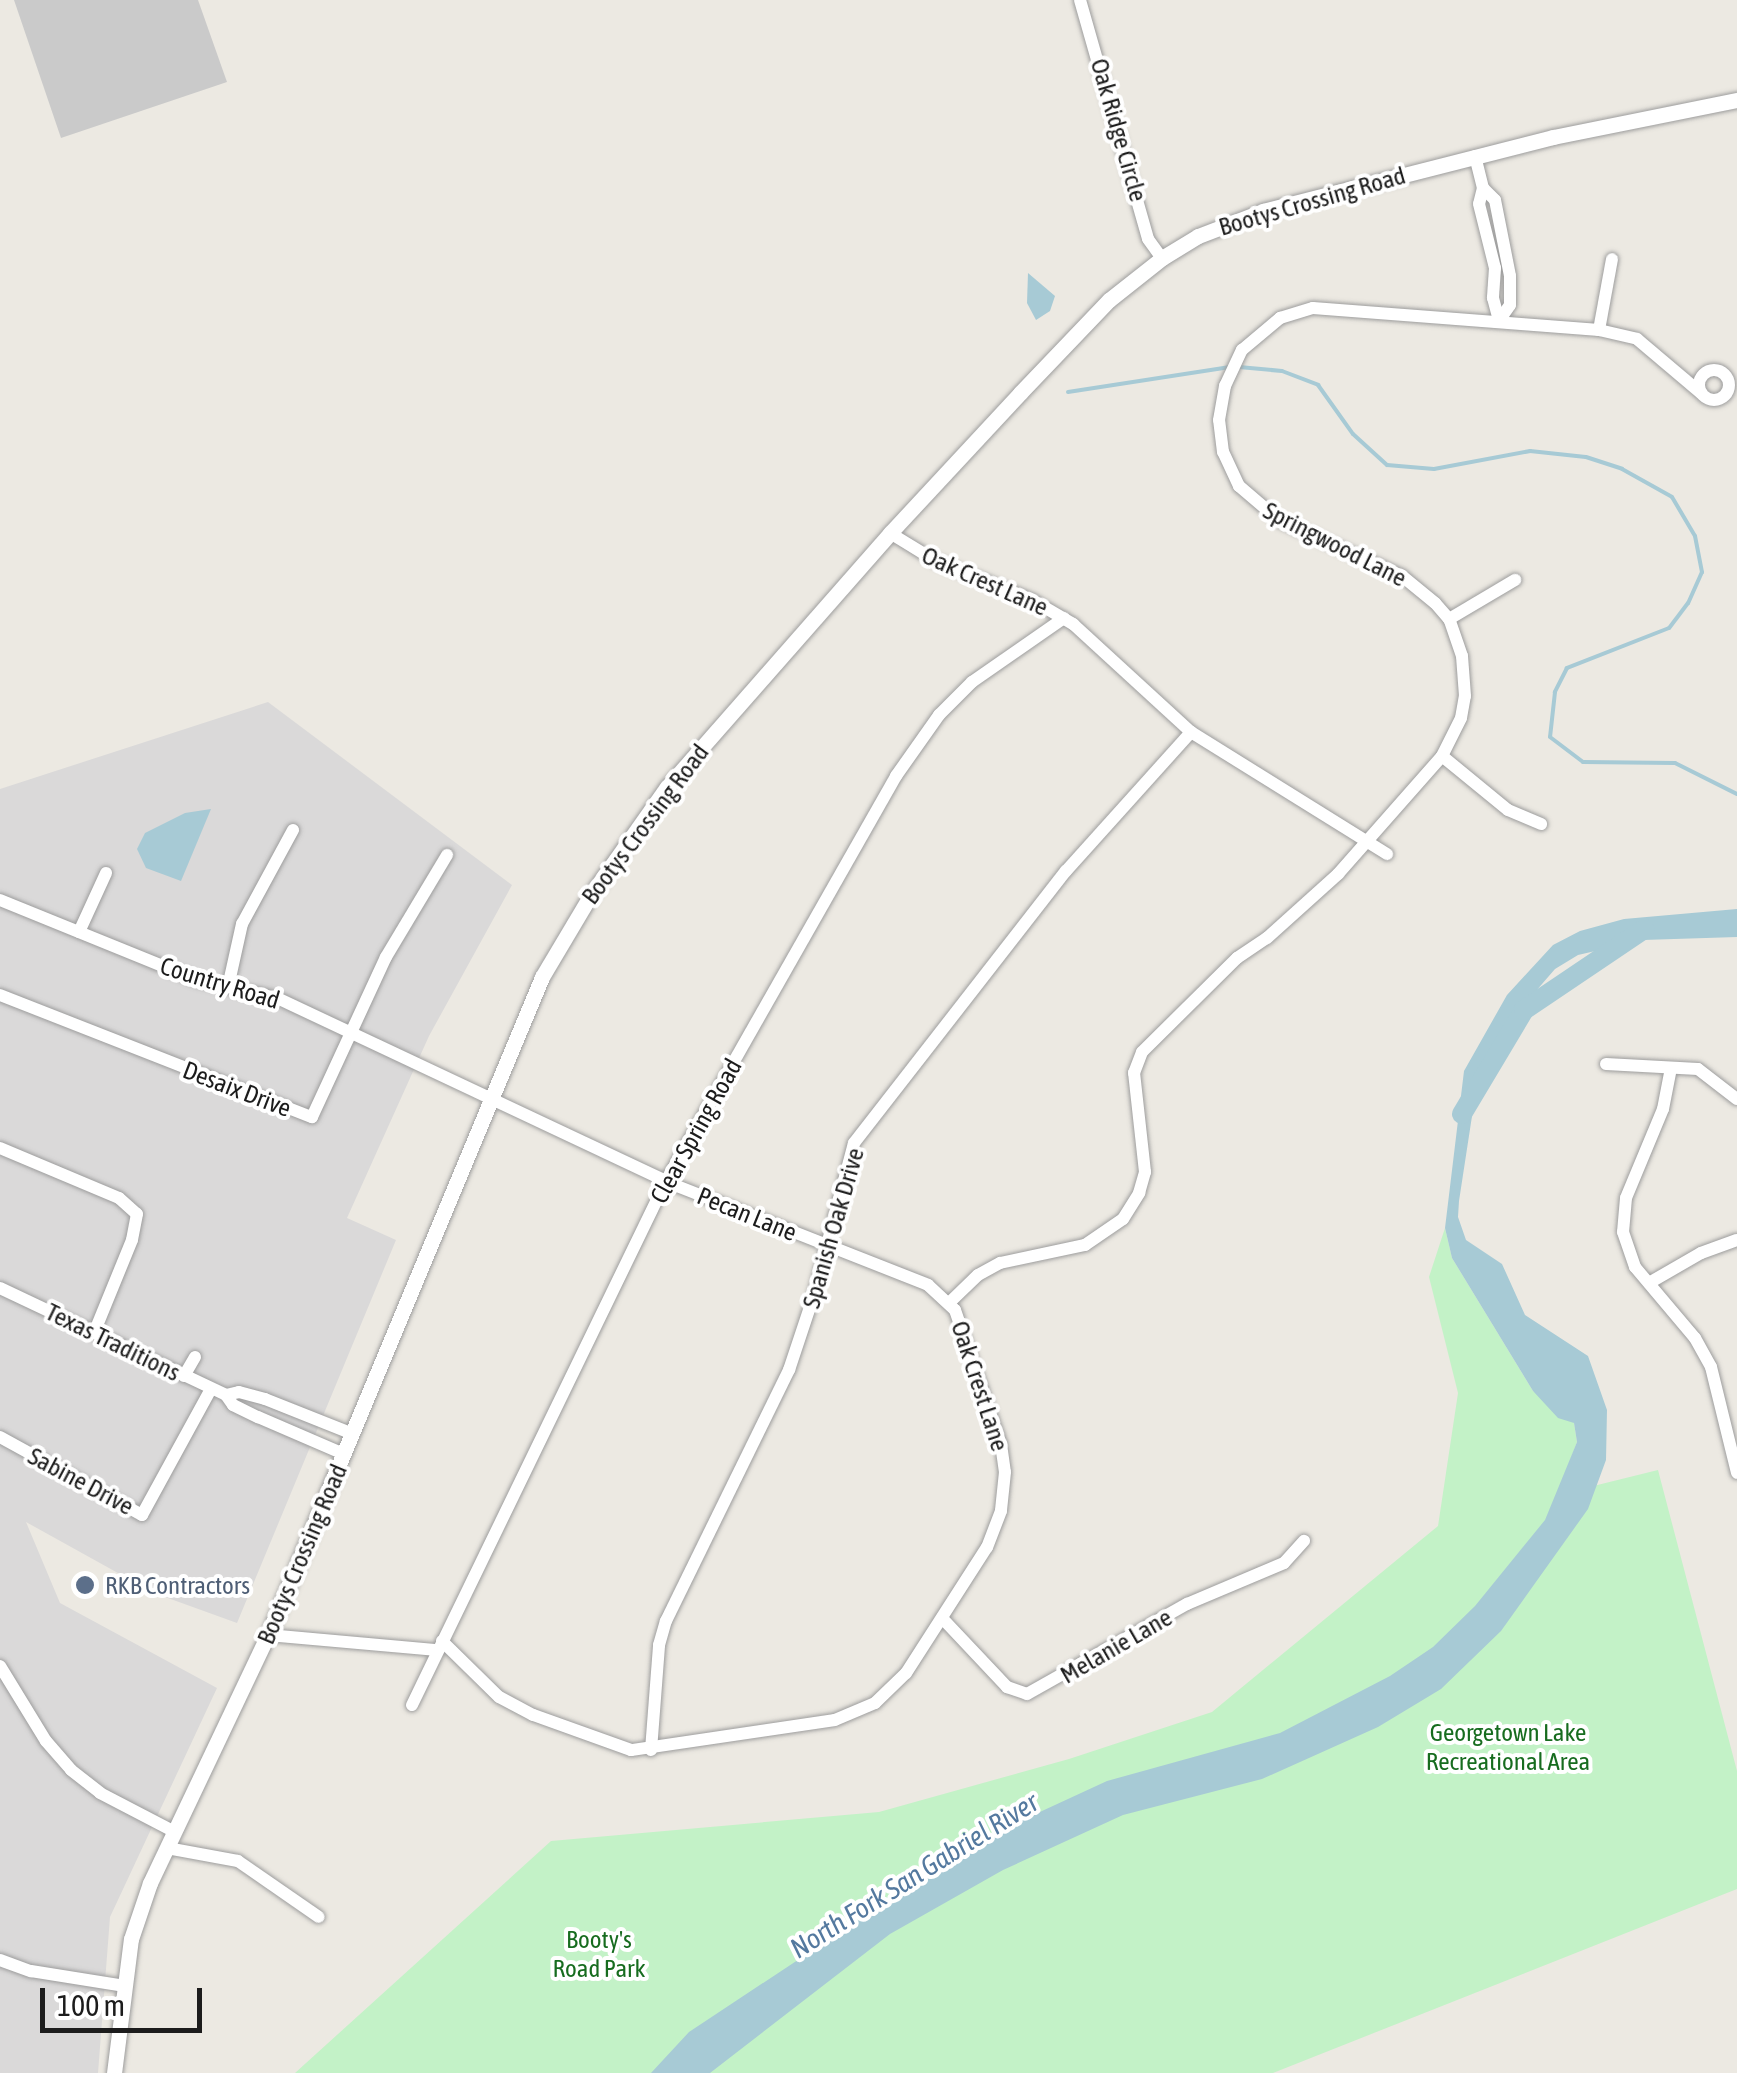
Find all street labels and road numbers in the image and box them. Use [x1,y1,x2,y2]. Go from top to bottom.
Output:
street label: Oak Ridge Circle [1084,55,1154,205]
street label: Bootys Crossing Road [1215,160,1409,242]
street label: Springwood Lane [1258,495,1412,593]
street label: Oak Crest Lane [917,540,1053,622]
street label: Bootys Crossing Road [575,738,715,910]
street label: Country Road [157,951,283,1015]
street label: Clear Spring Road [644,1053,748,1209]
street label: Desaix Drive [179,1055,295,1123]
street label: Spanish Oak Drive [796,1144,870,1312]
street label: Pecan Lane [693,1181,801,1247]
street label: Texas Traditions [41,1297,185,1387]
street label: Oak Crest Lane [945,1317,1015,1455]
street label: Sabine Drive [23,1441,139,1521]
street label: Bootys Crossing Road [251,1459,353,1649]
street label: Melanie Lane [1055,1602,1177,1690]

